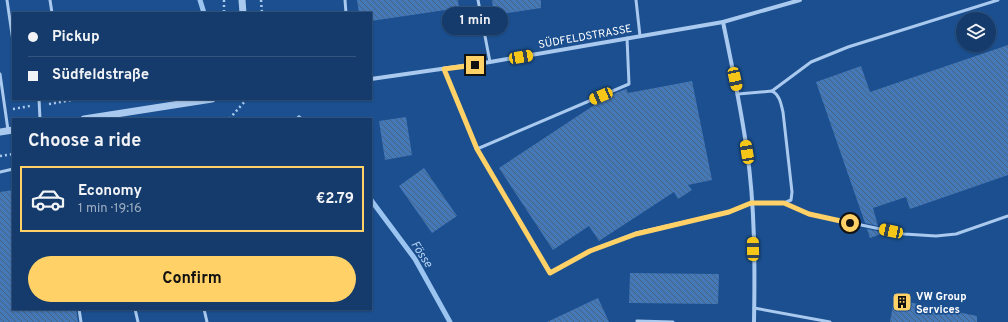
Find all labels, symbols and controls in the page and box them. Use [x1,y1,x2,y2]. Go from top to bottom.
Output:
callout: 1 min [442,7,508,35]
map controls [956,12,996,52]
button: layers [956,12,996,52]
text: 1 min [459,13,491,29]
street label: SÜDFELDSTRASSE [537,21,633,52]
text: Pickup [52,28,100,47]
car [508,49,534,65]
route end [466,56,484,74]
text: Südfeldstraße [52,66,149,85]
car [727,66,743,92]
car [588,86,614,106]
text: Choose a ride [28,130,141,153]
car [739,139,755,165]
icon: car [30,181,66,217]
text: Economy [78,182,142,201]
text: €2.79 [316,190,354,209]
text: 1 min · 19:16 [78,201,142,217]
route start [841,214,859,232]
car [878,223,904,239]
car [747,237,759,261]
water label: Fösse [407,238,436,272]
button: Confirm [28,256,356,302]
place label: VW Group Services [916,290,967,317]
building icon: VW Group Services [891,291,913,313]

